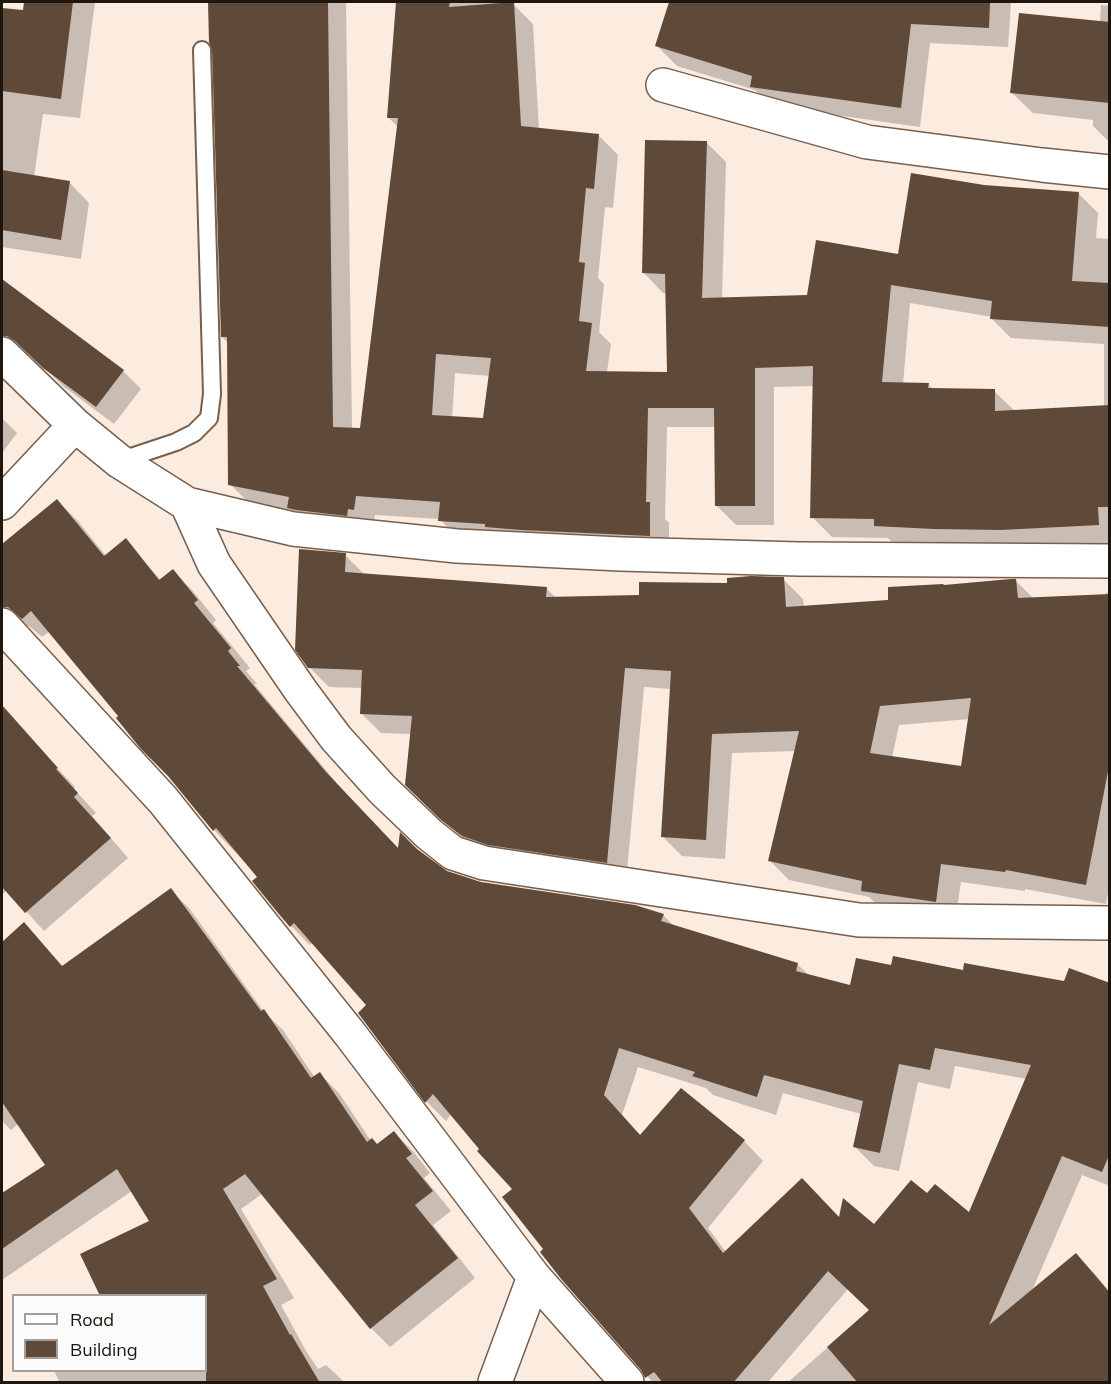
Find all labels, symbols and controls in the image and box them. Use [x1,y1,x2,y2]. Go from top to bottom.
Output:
legend [12,1294,207,1372]
text: Road [70,1308,114,1331]
text: Building [70,1338,138,1361]

